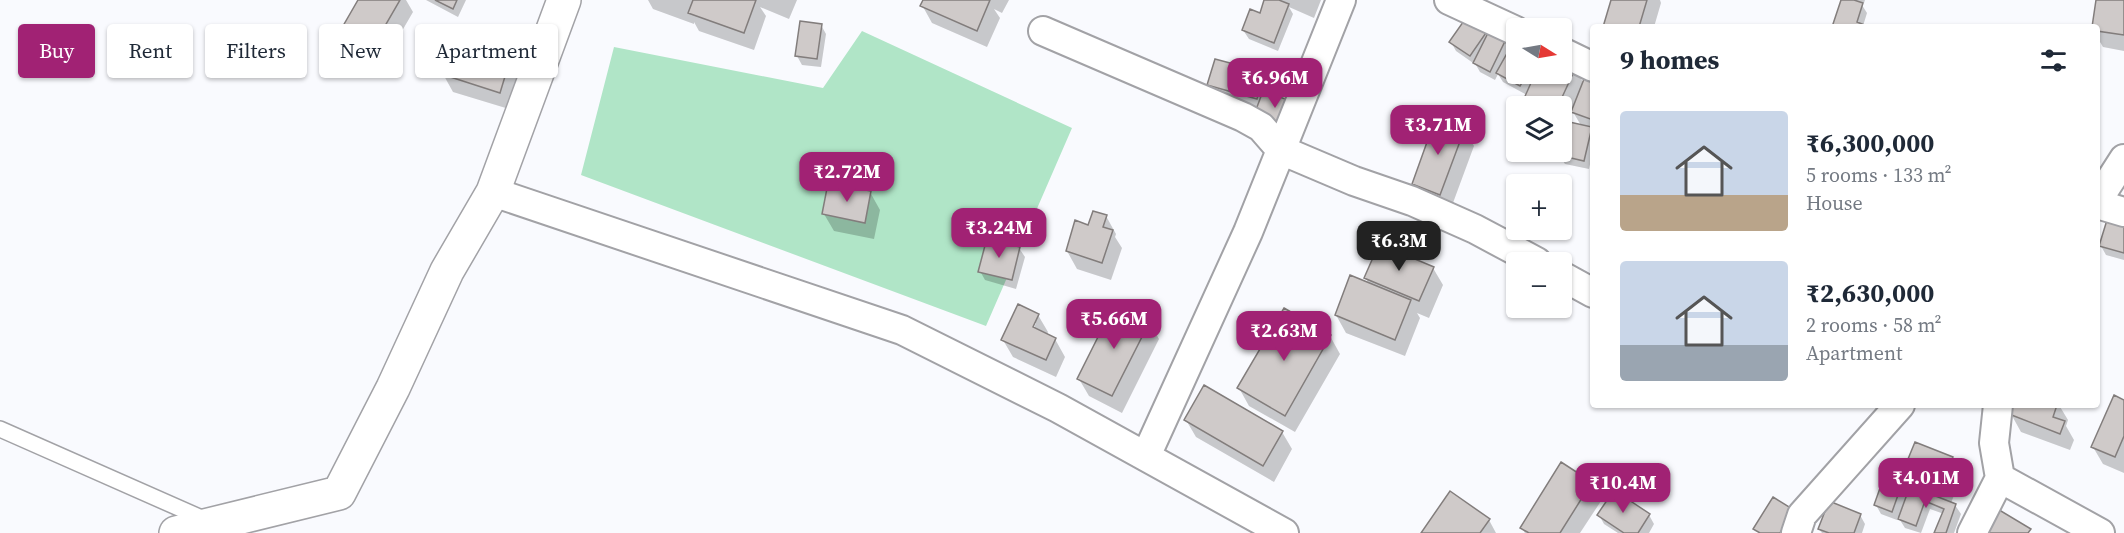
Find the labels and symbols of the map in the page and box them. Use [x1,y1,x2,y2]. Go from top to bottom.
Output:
north arrow [1506,18,1572,84]
pin: ₹6.96M [1226,58,1324,109]
pin: ₹3.71M [1389,105,1487,156]
pin: ₹2.72M [798,152,896,203]
pin: ₹3.24M [950,208,1048,259]
pin: ₹6.3M [1357,221,1441,272]
pin: ₹5.66M [1065,299,1163,350]
pin: ₹2.63M [1235,311,1333,362]
pin: ₹4.01M [1877,458,1975,509]
pin: ₹10.4M [1574,463,1672,514]

